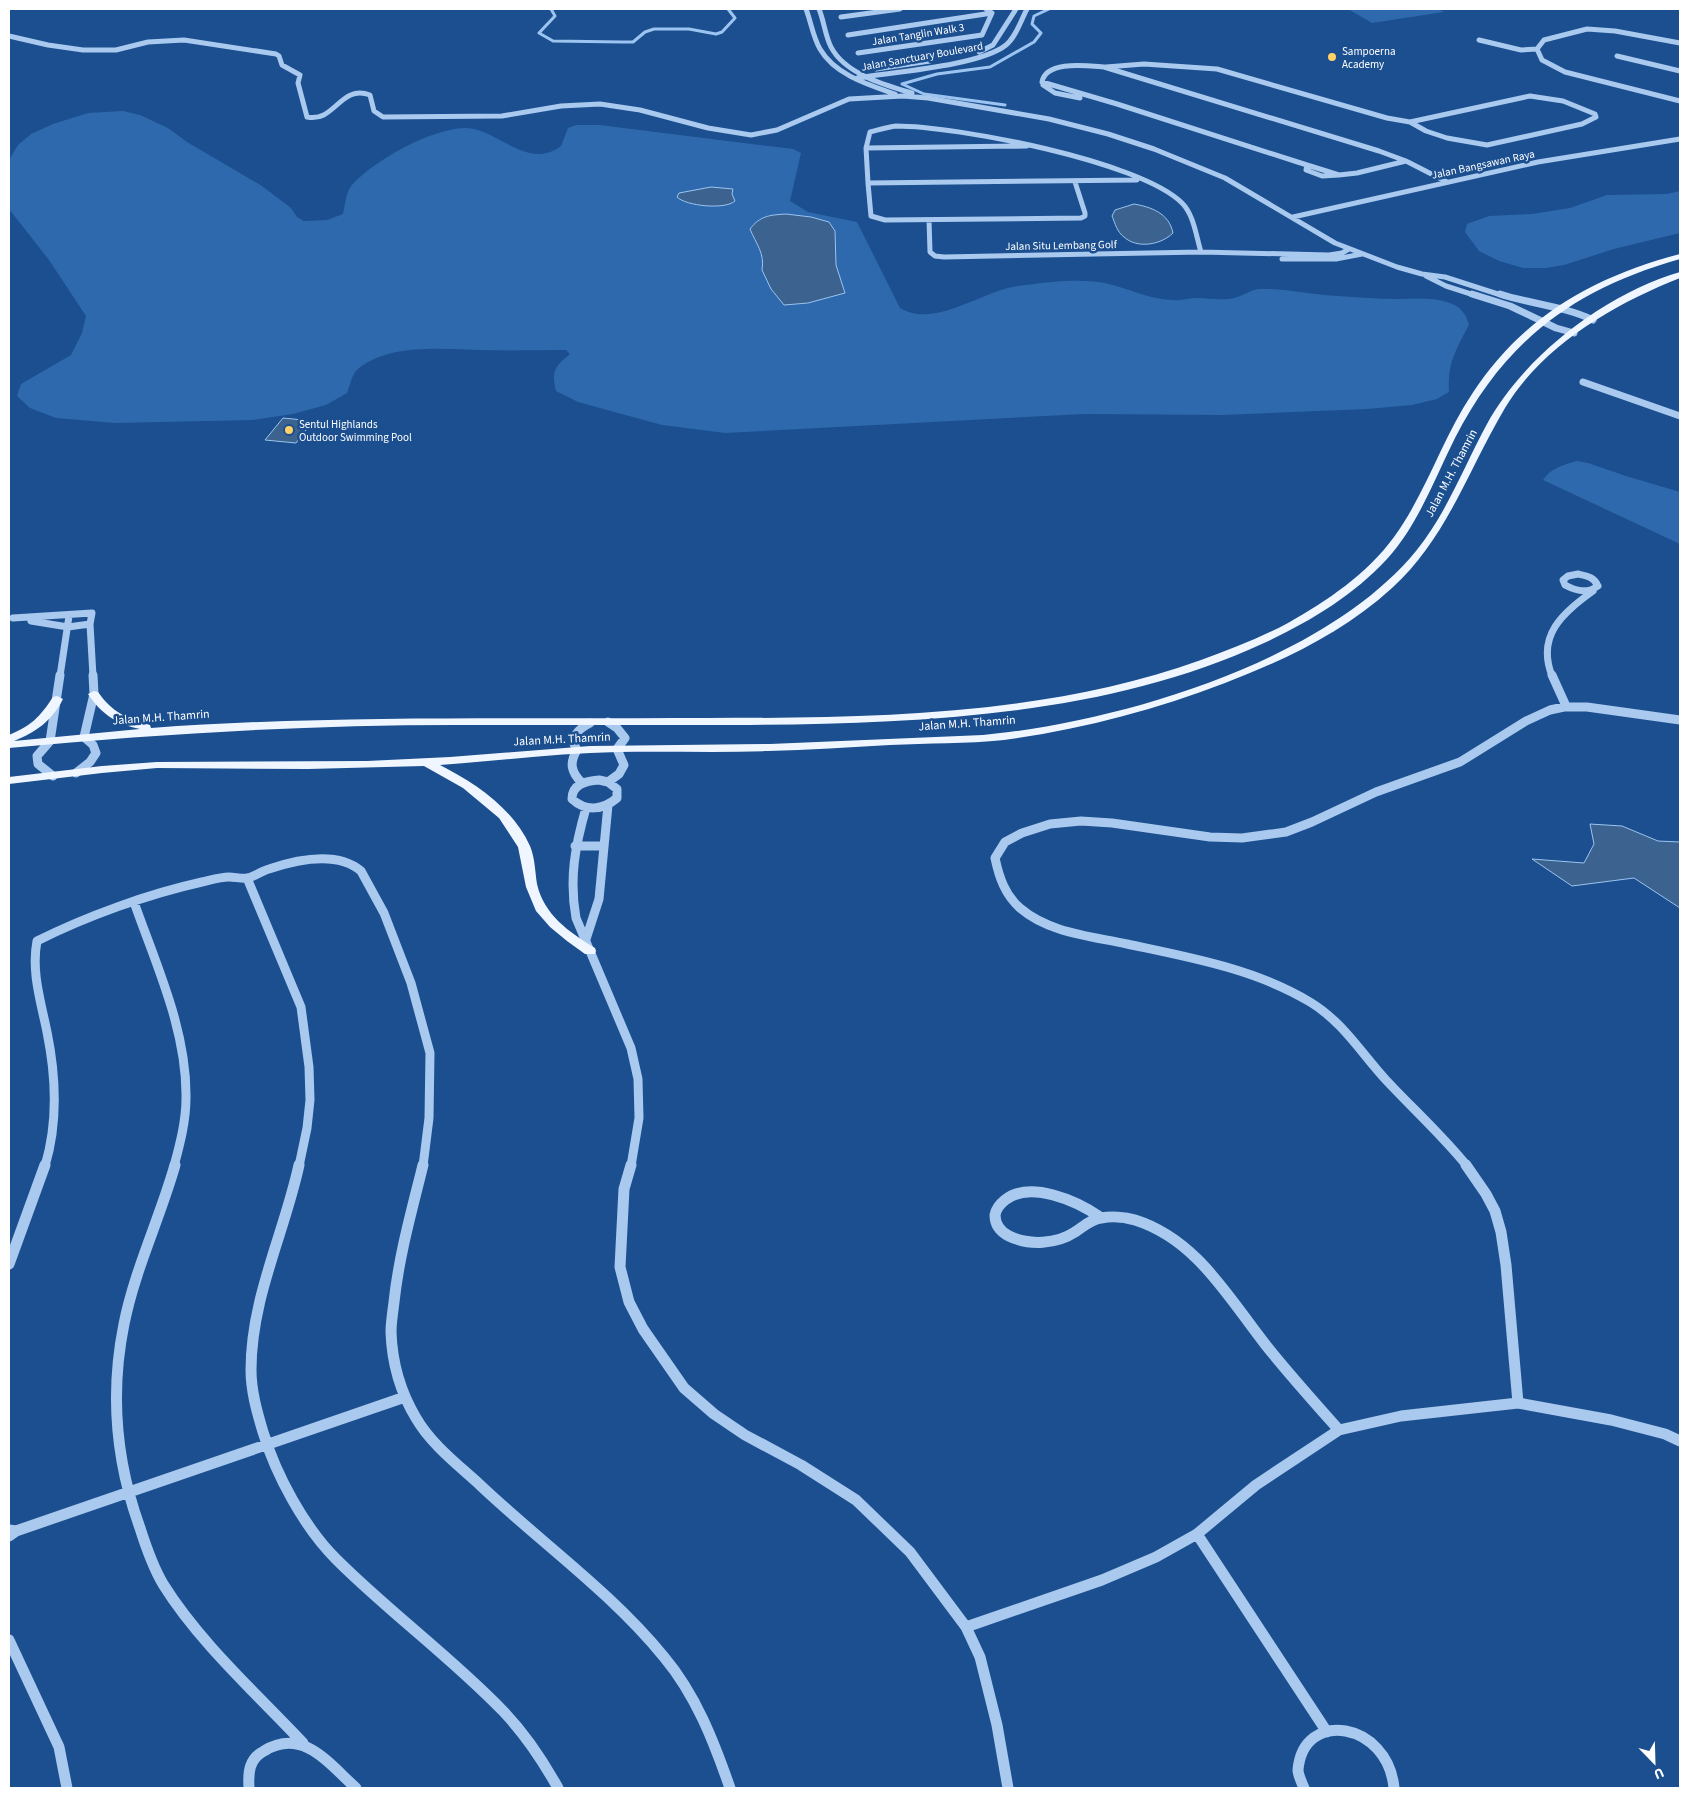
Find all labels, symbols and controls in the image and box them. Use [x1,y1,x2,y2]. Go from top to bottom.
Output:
street label: Jalan Tanglin Walk 3 [871,20,965,49]
street label: Jalan Sanctuary Boulevard [860,38,984,75]
place label: Sampoerna Academy [1342,44,1395,72]
marker: Sampoerna Academy [1326,51,1338,63]
street label: Jalan Bangsawan Raya [1430,146,1536,183]
street label: Jalan Situ Lembang Golf [1005,237,1118,254]
place label: Sentul Highlands Outdoor Swimming Pool [299,417,412,445]
marker: Sentul Highlands Outdoor Swimming Pool [283,424,295,436]
street label: Jalan M.H. Thamrin [1421,426,1482,520]
street label: Jalan M.H. Thamrin [112,706,210,729]
street label: Jalan M.H. Thamrin [918,712,1016,735]
street label: Jalan M.H. Thamrin [513,728,611,751]
north arrow [1629,1737,1679,1787]
text: U [1650,1762,1667,1784]

